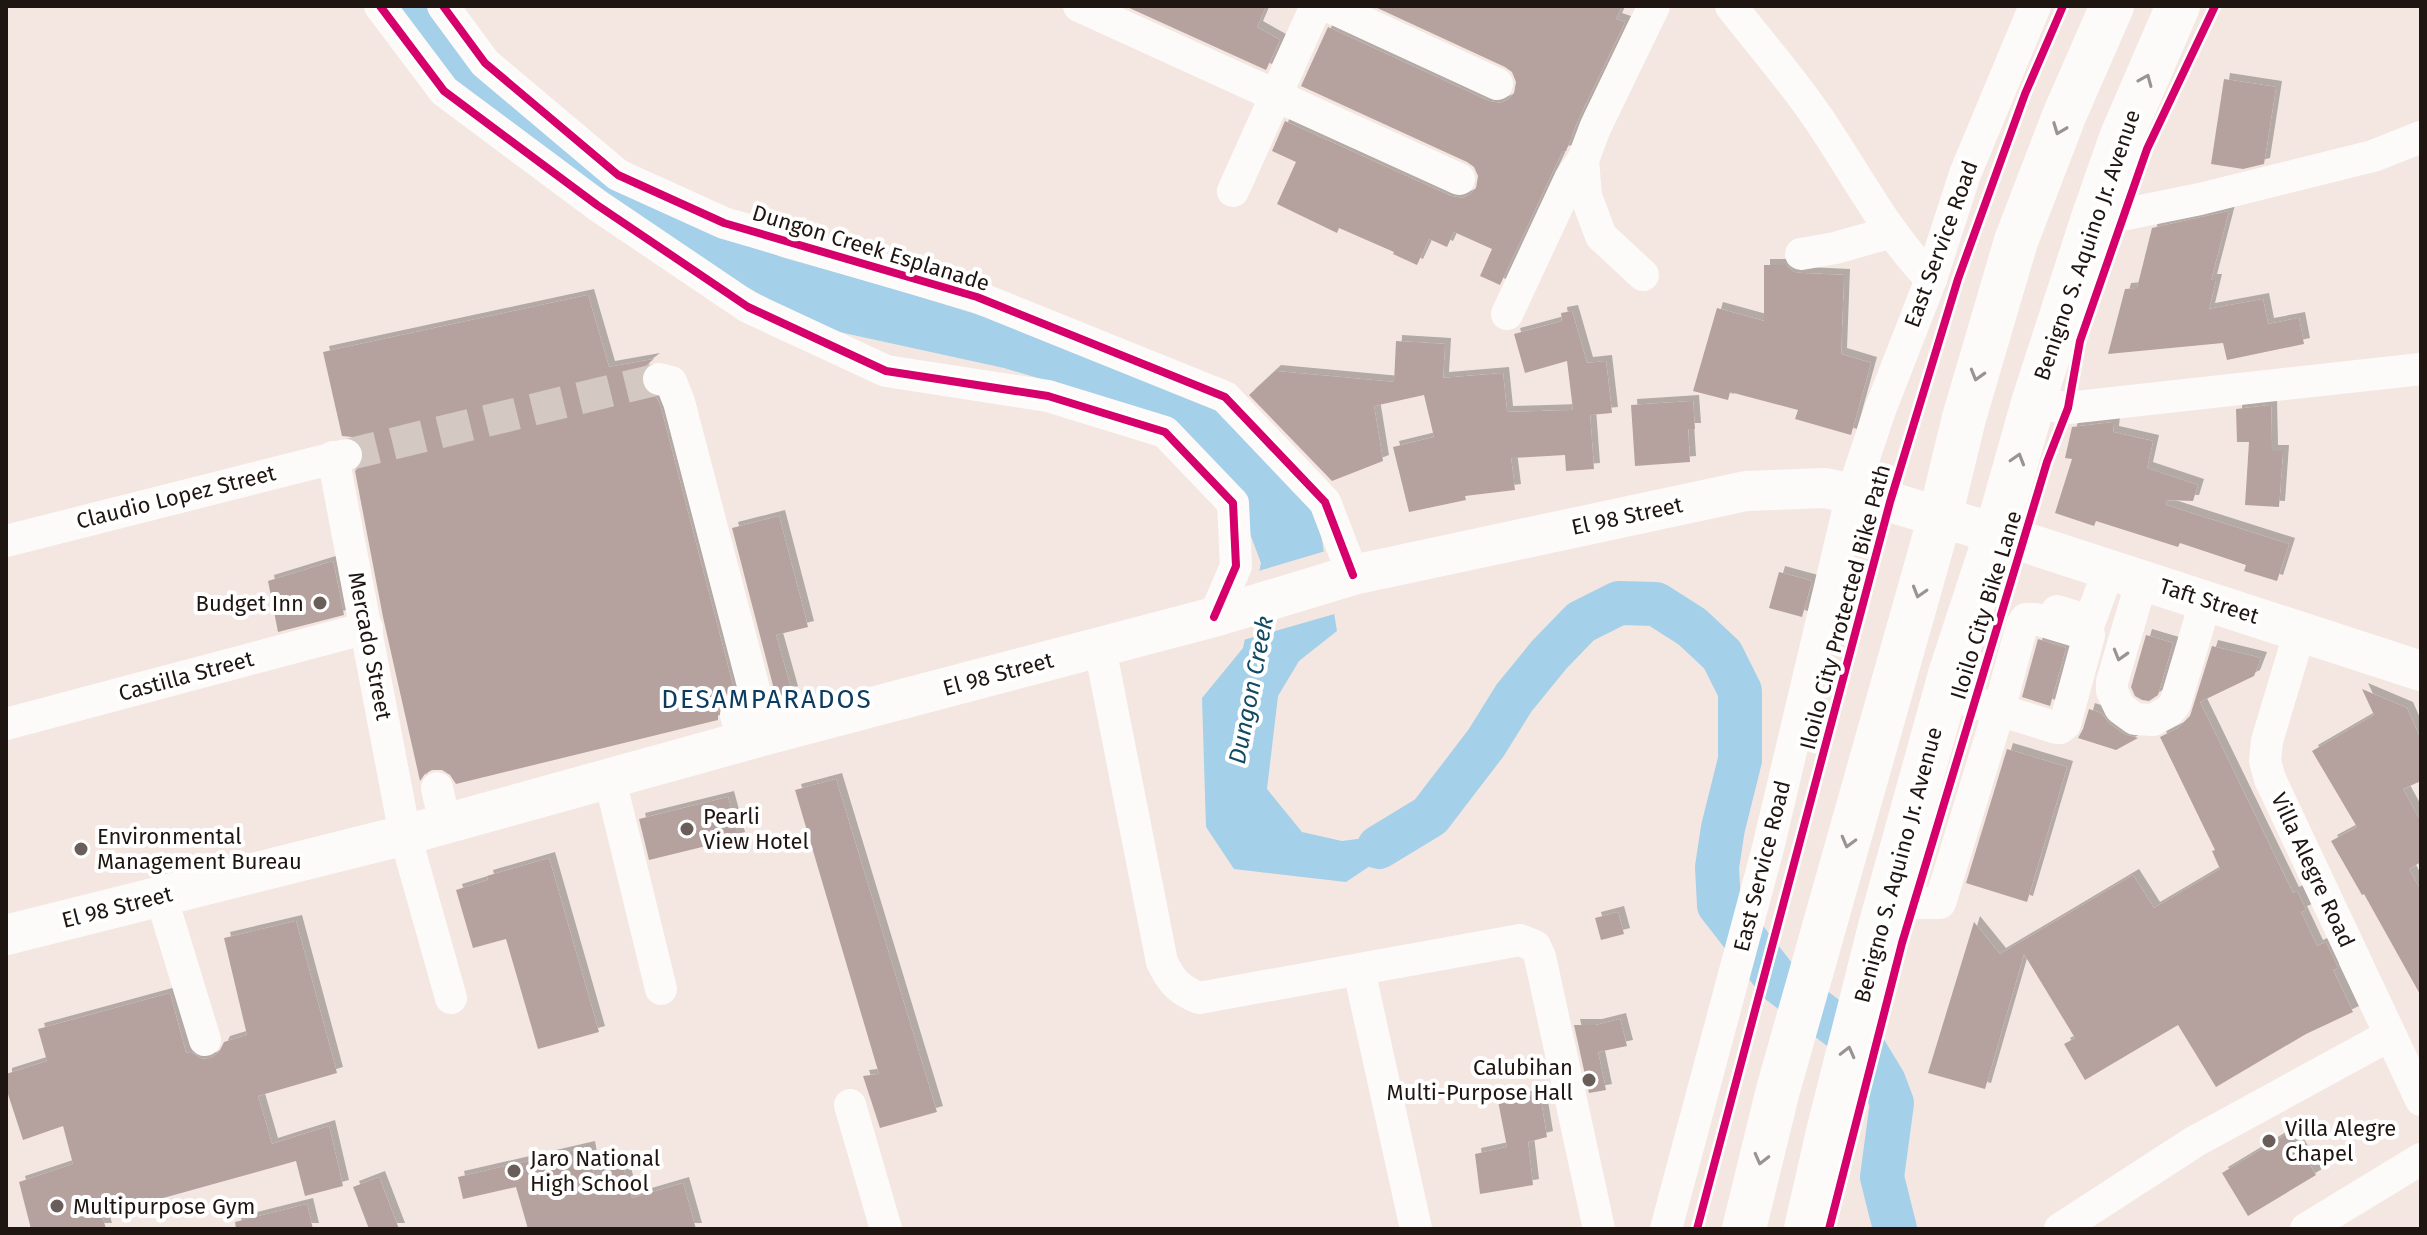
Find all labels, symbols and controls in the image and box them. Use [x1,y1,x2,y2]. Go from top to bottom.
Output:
one-way arrow [2136,74,2152,88]
street label: Benigno S. Aquino Jr. Avenue [2028,106,2146,384]
one-way arrow [2052,121,2069,135]
street label: East Service Road [1898,157,1984,331]
street label: Dungon Creek Esplanade [749,199,993,297]
one-way arrow [1970,368,1986,382]
one-way arrow [2009,452,2025,466]
street label: Claudio Lopez Street [73,459,279,535]
street label: Iloilo City Protected Bike Path [1794,461,1896,753]
street label: El 98 Street [1569,491,1685,541]
street label: Iloilo City Bike Lane [1944,507,2028,703]
street label: Mercado Street [342,569,398,723]
street label: Taft Street [2156,572,2262,630]
one-way arrow [1912,585,1928,599]
place label: Budget Inn [196,590,304,617]
marker: Budget Inn [311,594,329,612]
water label: Dungon Creek [1223,614,1279,766]
street label: Castilla Street [116,645,256,707]
street label: El 98 Street [940,646,1056,702]
one-way arrow [2113,647,2129,661]
district label: DESAMPARADOS [661,684,873,715]
street label: Benigno S. Aquino Jr. Avenue [1848,724,1948,1006]
street label: East Service Road [1728,778,1796,954]
street label: Villa Alegre Road [2265,788,2361,952]
place label: Pearli View Hotel [703,803,809,855]
marker: Pearli View Hotel [678,820,696,838]
place label: Environmental Management Bureau [97,823,302,875]
one-way arrow [1841,835,1857,849]
marker: Environmental Management Bureau [72,840,90,858]
street label: El 98 Street [59,880,175,934]
one-way arrow [1839,1046,1856,1060]
place label: Calubihan Multi-Purpose Hall [1387,1054,1573,1106]
marker: Calubihan Multi-Purpose Hall [1580,1071,1598,1089]
place label: Villa Alegre Chapel [2285,1115,2396,1167]
marker: Villa Alegre Chapel [2260,1132,2278,1150]
place label: Jaro National High School [530,1145,660,1197]
one-way arrow [1754,1152,1771,1166]
marker: Jaro National High School [505,1162,523,1180]
place label: Multipurpose Gym [73,1193,255,1220]
marker: Multipurpose Gym [48,1197,66,1215]

